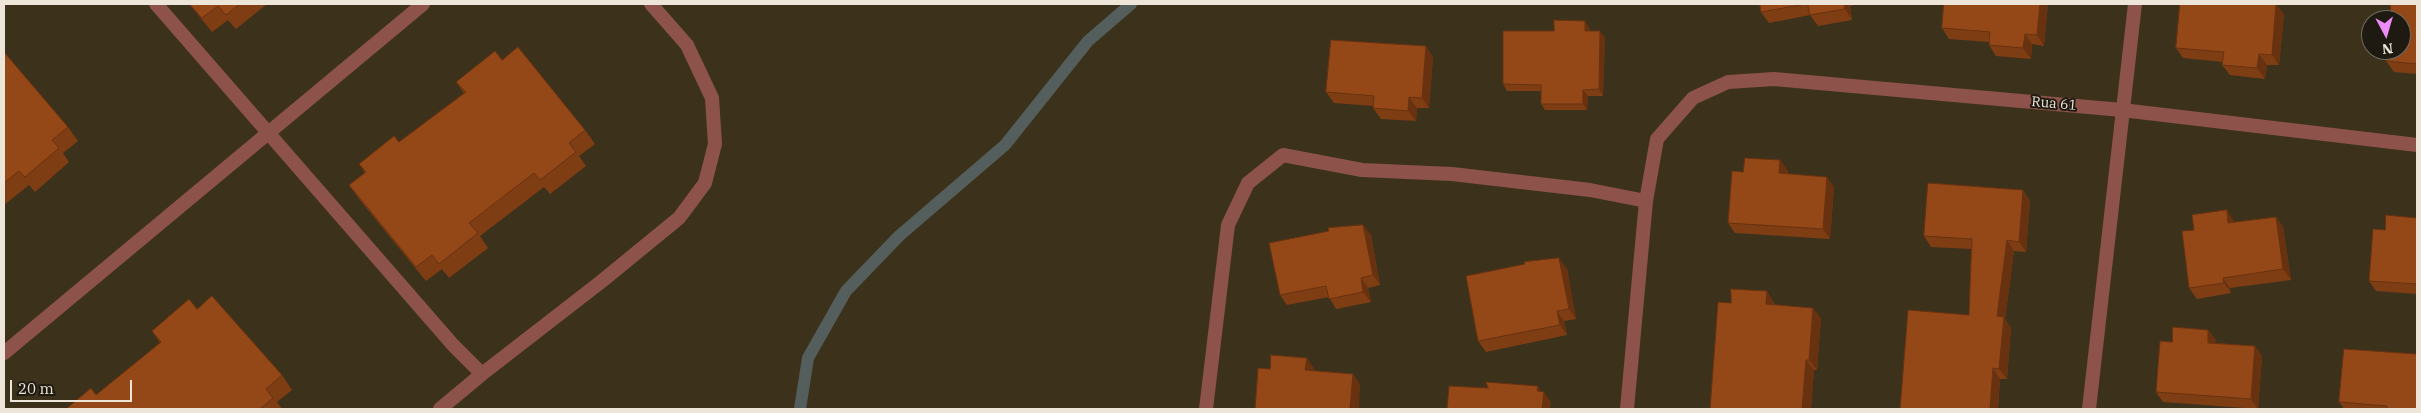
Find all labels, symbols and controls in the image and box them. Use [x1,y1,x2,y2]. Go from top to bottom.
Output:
north arrow [2361,10,2411,60]
text: N [2381,39,2394,58]
street label: Rua 61 [2031,94,2077,114]
scale bar [12,370,135,402]
text: 20 m [18,379,54,398]

